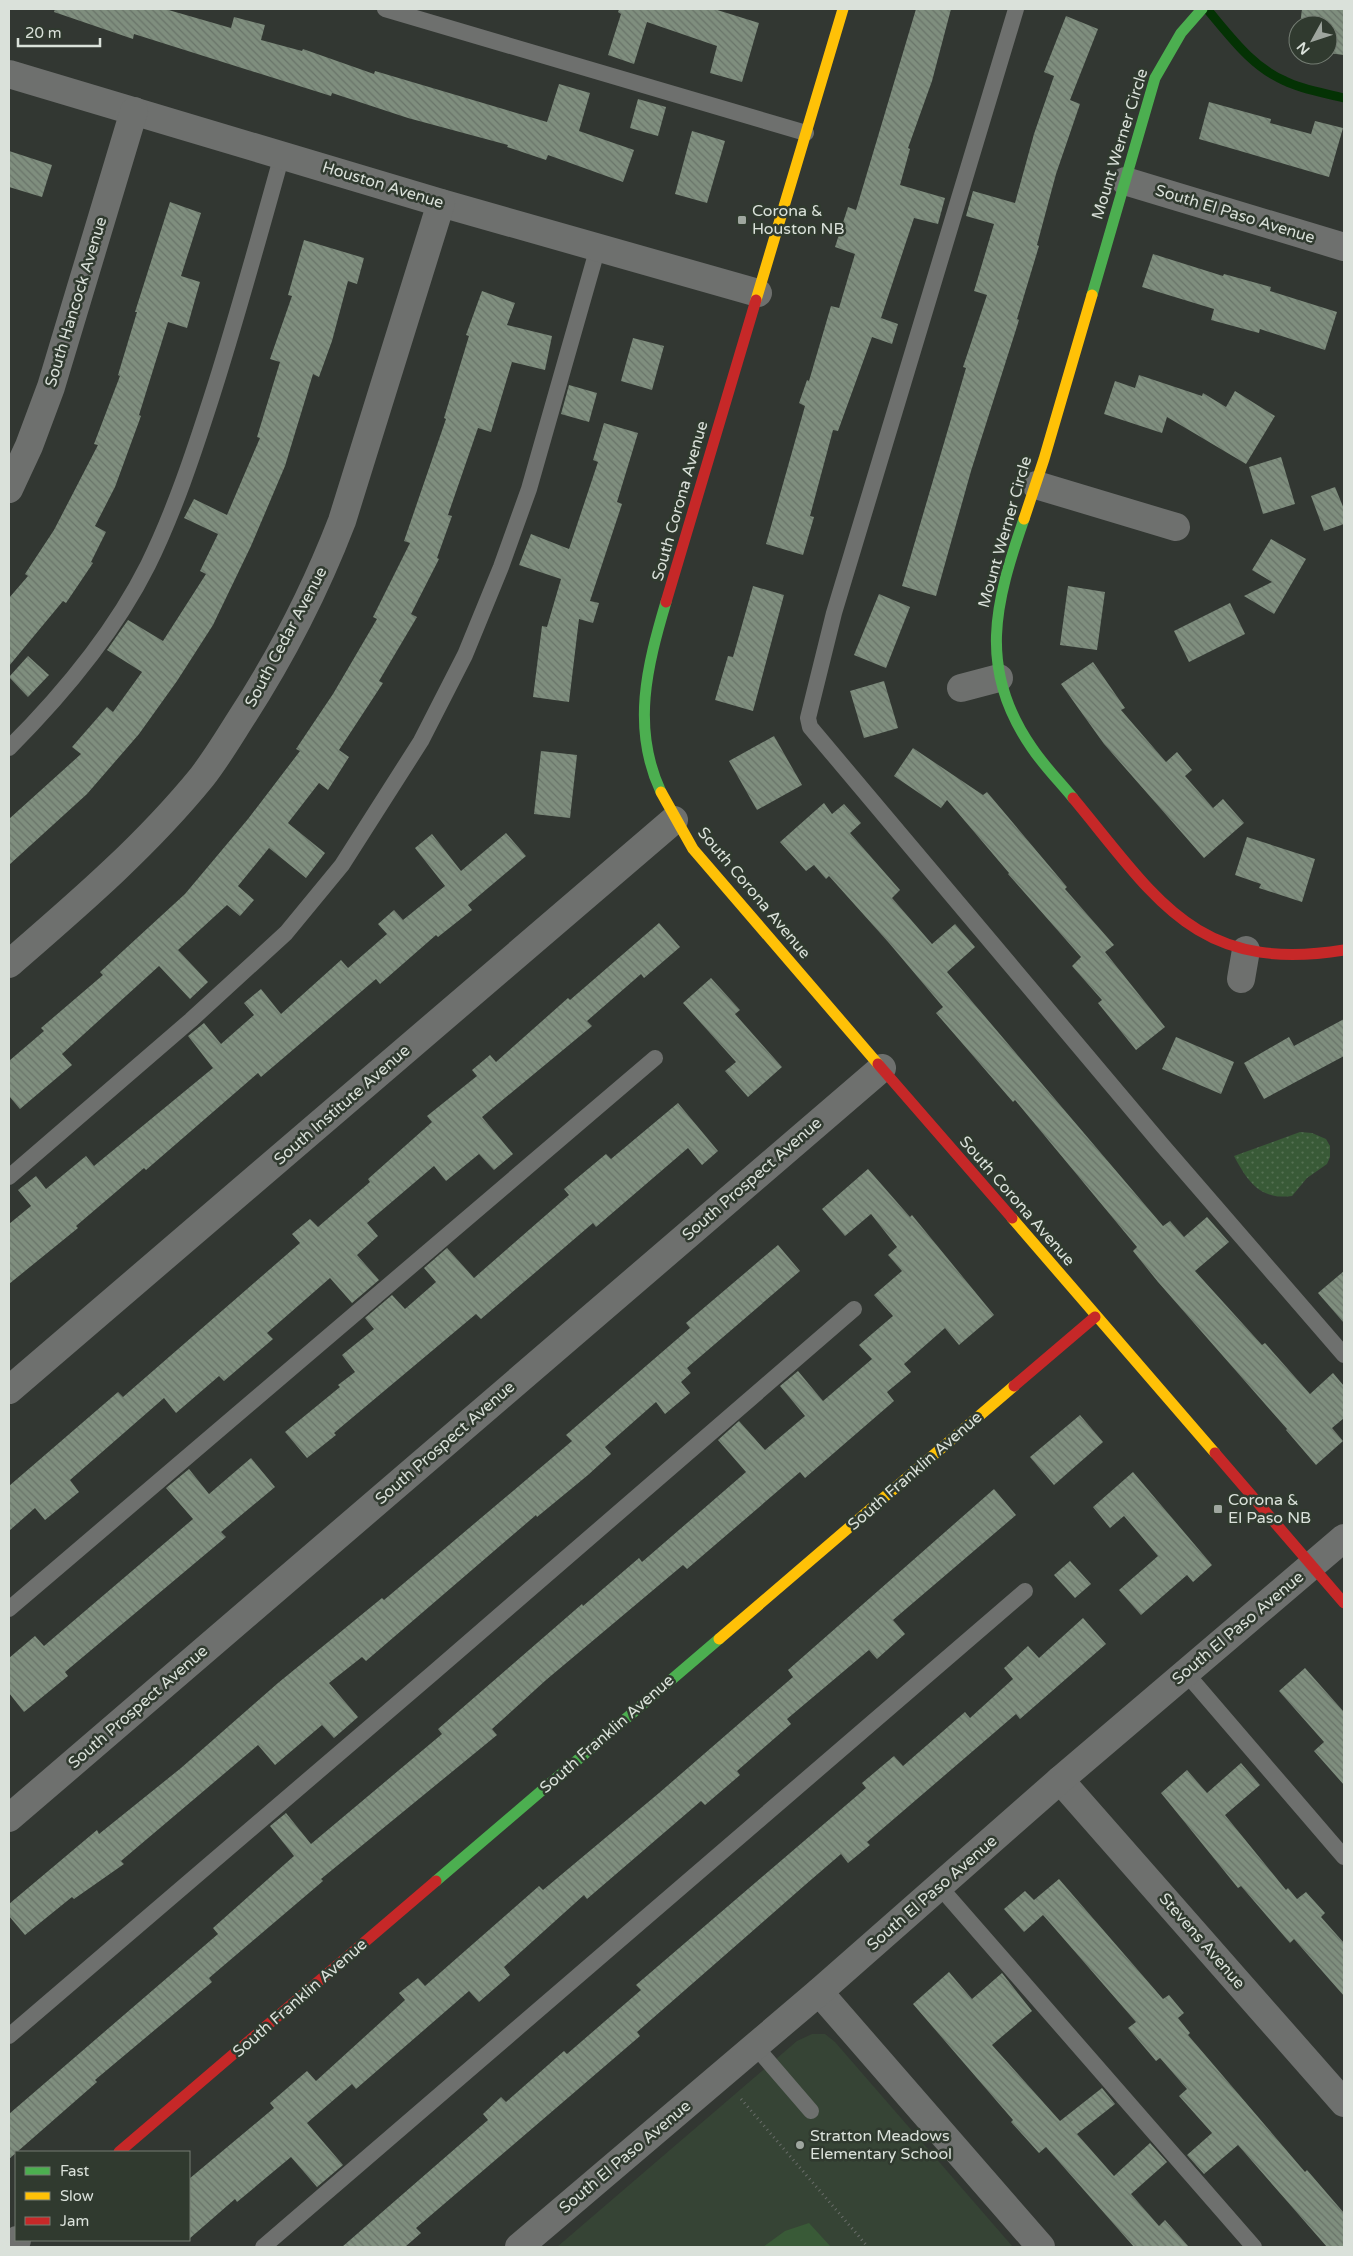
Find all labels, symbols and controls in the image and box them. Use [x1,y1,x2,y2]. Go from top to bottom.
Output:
scale bar [18,15,100,47]
north arrow [1288,15,1338,65]
text: 20 m [25,24,62,42]
text: N [1293,38,1314,58]
street label: Mount Werner Circle [1088,66,1152,222]
street label: Houston Avenue [320,157,446,213]
street label: South El Paso Avenue [1153,180,1317,248]
place label: Corona & Houston NB [752,201,845,239]
street label: South Hancock Avenue [41,214,111,390]
marker: Corona & Houston NB [736,214,748,226]
street label: South Corona Avenue [648,419,712,583]
street label: Mount Werner Circle [974,454,1036,610]
street label: South Cedar Avenue [241,563,331,711]
street label: South Corona Avenue [693,823,815,963]
street label: South Institute Avenue [270,1041,414,1169]
street label: South Prospect Avenue [678,1113,826,1245]
street label: South Corona Avenue [955,1132,1079,1270]
street label: South Prospect Avenue [371,1377,519,1509]
street label: South Franklin Avenue [844,1407,986,1535]
place label: Corona & El Paso NB [1228,1490,1311,1528]
marker: Corona & El Paso NB [1212,1503,1224,1515]
street label: South El Paso Avenue [1168,1567,1308,1689]
street label: South Prospect Avenue [64,1641,212,1773]
street label: South Franklin Avenue [536,1670,678,1798]
street label: South El Paso Avenue [863,1831,1001,1955]
street label: Stevens Avenue [1155,1889,1249,1993]
street label: South Franklin Avenue [229,1934,371,2062]
street label: South El Paso Avenue [555,2096,695,2218]
place label: Stratton Meadows Elementary School [810,2126,952,2164]
marker: Stratton Meadows Elementary School [794,2139,806,2151]
legend [15,2151,190,2241]
text: Fast [60,2162,90,2180]
text: Slow [60,2187,94,2205]
text: Jam [60,2212,89,2230]

